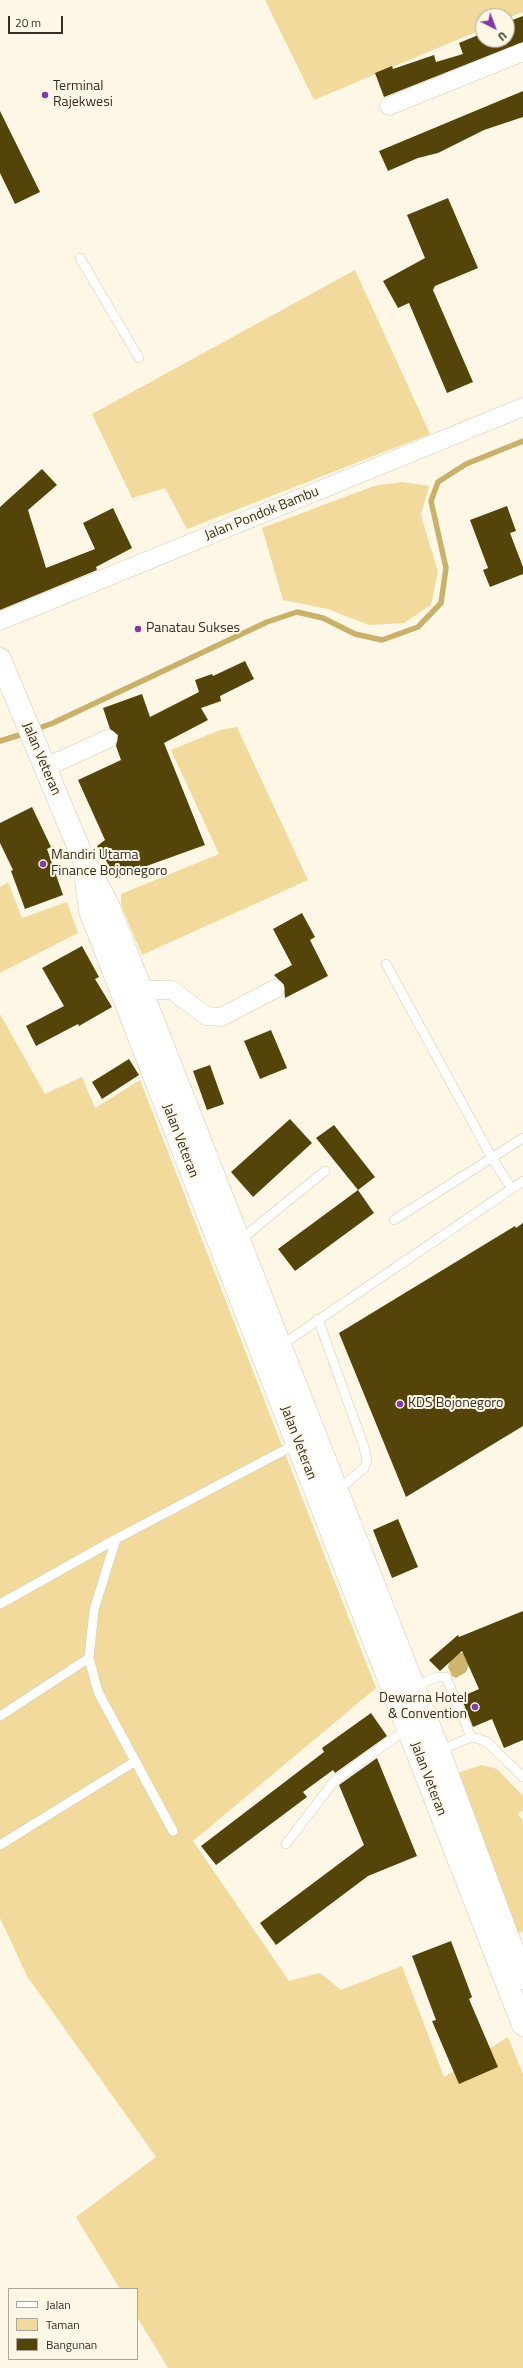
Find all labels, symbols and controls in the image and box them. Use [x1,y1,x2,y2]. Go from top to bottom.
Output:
scale bar [10,8,65,34]
north arrow [475,8,515,48]
text: 20 m [15,13,41,32]
text: U [494,28,510,45]
place label: Terminal Rajekwesi [53,79,113,112]
marker: Terminal Rajekwesi [40,90,50,100]
street label: Jalan Pondok Bambu [202,483,322,545]
place label: Panatau Sukses [146,621,240,637]
marker: Panatau Sukses [133,624,143,634]
street label: Jalan Veteran [18,720,64,798]
place label: Mandiri Utama Finance Bojonegoro [51,848,167,880]
marker: Mandiri Utama Finance Bojonegoro [38,859,48,869]
street label: Jalan Veteran [158,1102,202,1180]
place label: KDS Bojonegoro [408,1396,503,1412]
marker: KDS Bojonegoro [395,1399,405,1409]
street label: Jalan Veteran [276,1404,320,1482]
place label: Dewarna Hotel & Convention [379,1691,467,1724]
marker: Dewarna Hotel & Convention [470,1702,480,1712]
street label: Jalan Veteran [406,1740,450,1818]
legend [8,2288,138,2360]
text: Jalan [46,2295,71,2314]
text: Taman [46,2315,80,2334]
text: Bangunan [46,2335,97,2354]

